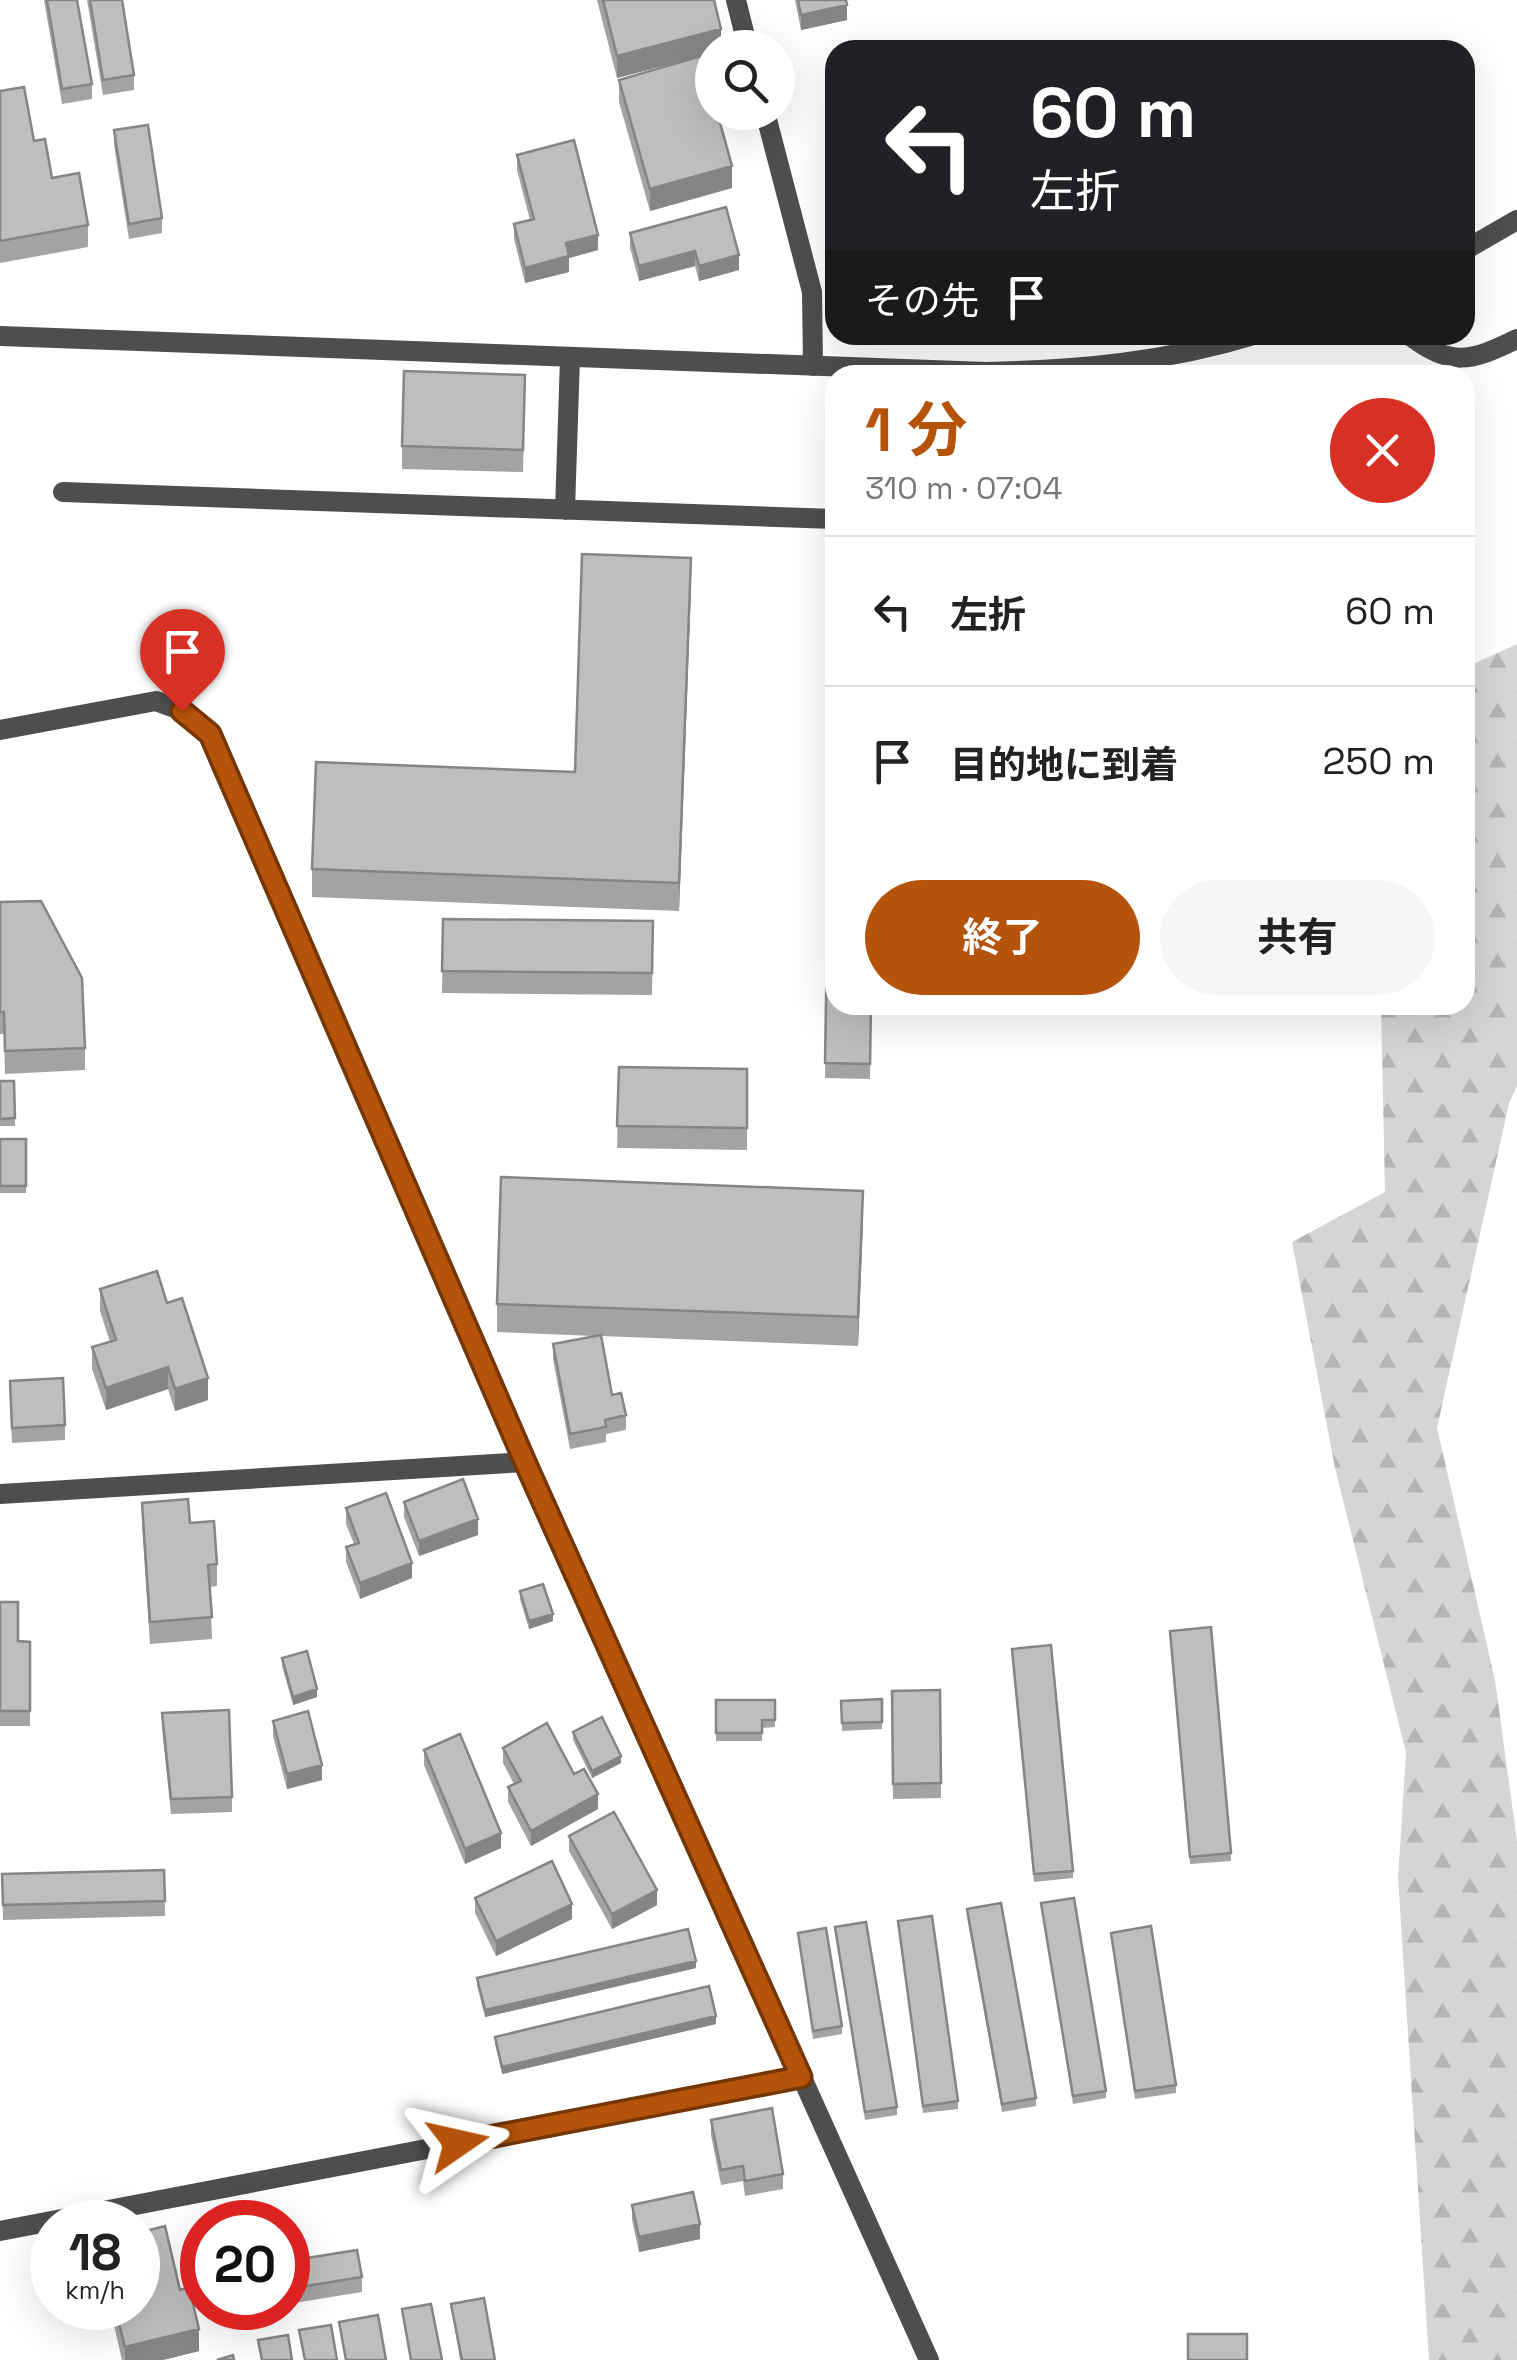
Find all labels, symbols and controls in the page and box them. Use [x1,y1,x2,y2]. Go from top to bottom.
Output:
map controls [695,30,795,130]
button: search [695,30,795,130]
text: 60 m [1030,68,1196,157]
icon: left [865,80,995,210]
text: 左折 [1030,163,1120,220]
icon: arrive [999,270,1054,325]
text: その先 [865,277,979,325]
text: 1 分 [865,392,967,469]
button: close [1330,398,1435,503]
text: 310 m · 07:04 [865,468,1063,508]
icon: left [865,584,920,639]
text: 60 m [1345,587,1435,635]
text: 左折 [950,591,1026,639]
pin [140,609,225,712]
icon: arrive [155,624,210,679]
icon: arrive [865,734,920,789]
text: 250 m [1323,737,1435,785]
text: 目的地に到着 [950,741,1178,789]
button: 終了 [865,880,1140,995]
button: 共有 [1160,880,1435,995]
position arrow [406,2091,510,2195]
speed limit sign: 20 [180,2200,310,2330]
text: 18 [69,2221,121,2285]
text: km/h [65,2274,125,2306]

